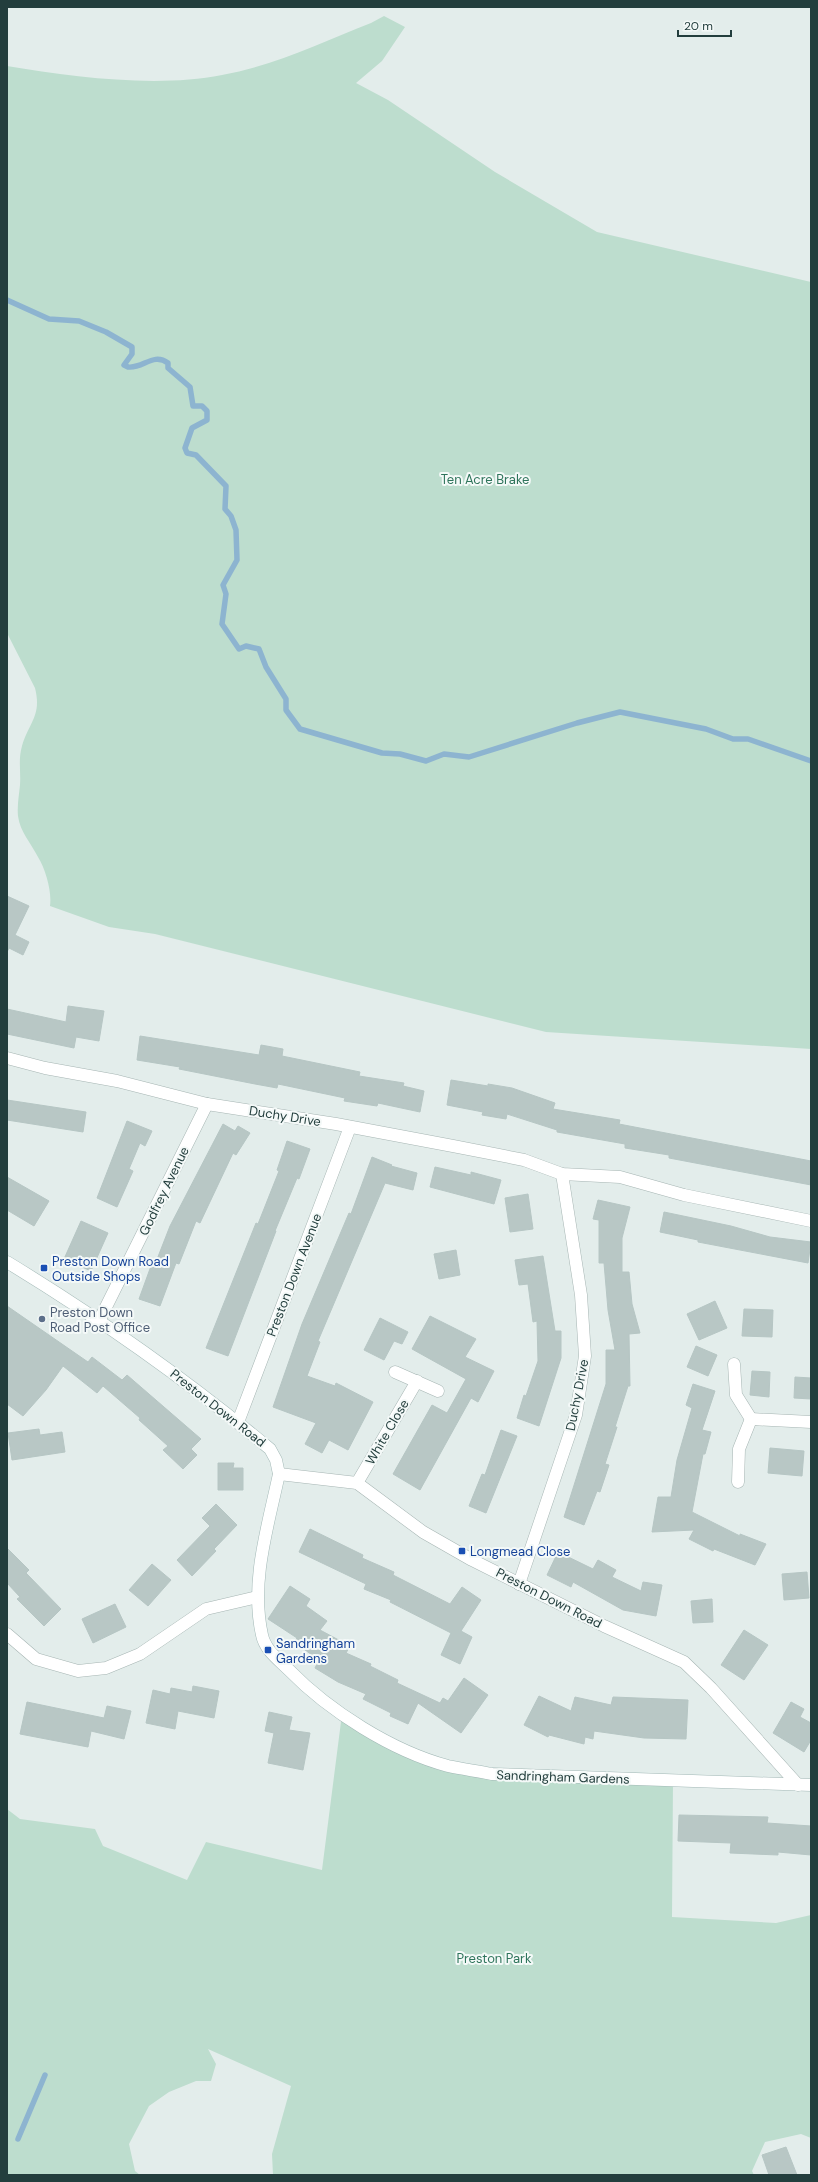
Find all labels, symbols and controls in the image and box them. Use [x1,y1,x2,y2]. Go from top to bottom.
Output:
scale bar [678,12,731,38]
text: 20 m [684,18,713,34]
park label: Ten Acre Brake [441,471,529,488]
street label: Duchy Drive [248,1102,322,1130]
street label: Godfrey Avenue [135,1144,193,1238]
street label: Preston Down Avenue [263,1211,325,1339]
place label: Preston Down Road Outside Shops [52,1253,169,1285]
marker: Preston Down Road Outside Shops [39,1263,49,1273]
place label: Preston Down Road Post Office [50,1304,150,1336]
marker: Preston Down Road Post Office [37,1314,47,1324]
street label: Duchy Drive [562,1358,592,1432]
street label: Preston Down Road [167,1365,269,1451]
street label: White Close [361,1396,413,1468]
place label: Longmead Close [470,1543,571,1560]
marker: Longmead Close [457,1546,467,1556]
street label: Preston Down Road [493,1564,605,1632]
place label: Sandringham Gardens [276,1635,355,1667]
marker: Sandringham Gardens [263,1645,273,1655]
street label: Sandringham Gardens [496,1766,630,1788]
park label: Preston Park [457,1950,532,1967]

